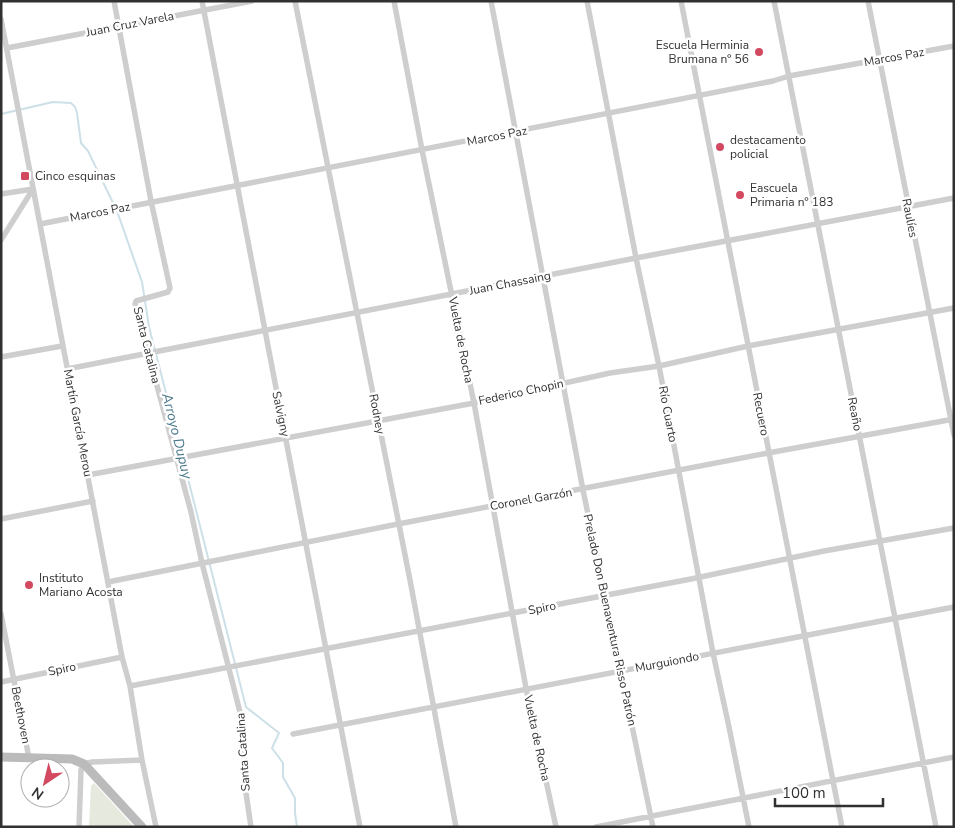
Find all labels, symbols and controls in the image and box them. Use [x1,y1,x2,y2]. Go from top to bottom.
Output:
street label: Juan Cruz Varela [84,8,175,41]
place label: Escuela Herminia Brumana n° 56 [656,37,749,67]
street label: Marcos Paz [863,44,926,70]
marker: Escuela Herminia Brumana n° 56 [753,46,765,58]
street label: Marcos Paz [466,122,529,150]
place label: destacamento policial [730,132,806,162]
marker: destacamento policial [714,141,726,153]
place label: Cinco esquinas [35,168,116,184]
marker: Cinco esquinas [19,170,31,182]
place label: Eascuela Primaria n° 183 [750,180,833,210]
marker: Eascuela Primaria n° 183 [734,189,746,201]
street label: Raulíes [898,197,922,239]
street label: Marcos Paz [69,198,132,226]
street label: Juan Chassaing [467,267,552,299]
street label: Vuelta de Rocha [445,294,477,385]
street label: Santa Catalina [130,305,164,385]
street label: Martín García Merou [60,368,96,478]
street label: Federico Chopin [477,375,565,409]
street label: Río Cuarto [655,384,681,444]
water label: Arroyo Dupuy [157,390,197,482]
street label: Salvigny [268,390,294,439]
street label: Recuero [749,391,773,437]
street label: Rodney [365,392,389,436]
street label: Reaño [844,396,866,433]
street label: Coronel Garzón [489,484,573,514]
street label: Prelado Don Buenaventura Risso Patrón [580,513,640,727]
place label: Instituto Mariano Acosta [39,570,123,600]
marker: Instituto Mariano Acosta [23,579,35,591]
street label: Spiro [527,597,558,619]
street label: Murguiondo [634,648,701,676]
street label: Spiro [47,658,78,680]
street label: Beethoven [8,685,34,745]
street label: Vuelta de Rocha [520,692,554,783]
street label: Santa Catalina [232,712,254,792]
north arrow [20,758,70,808]
scale bar [775,776,882,808]
text: N [28,782,48,804]
text: 100 m [782,783,826,803]

